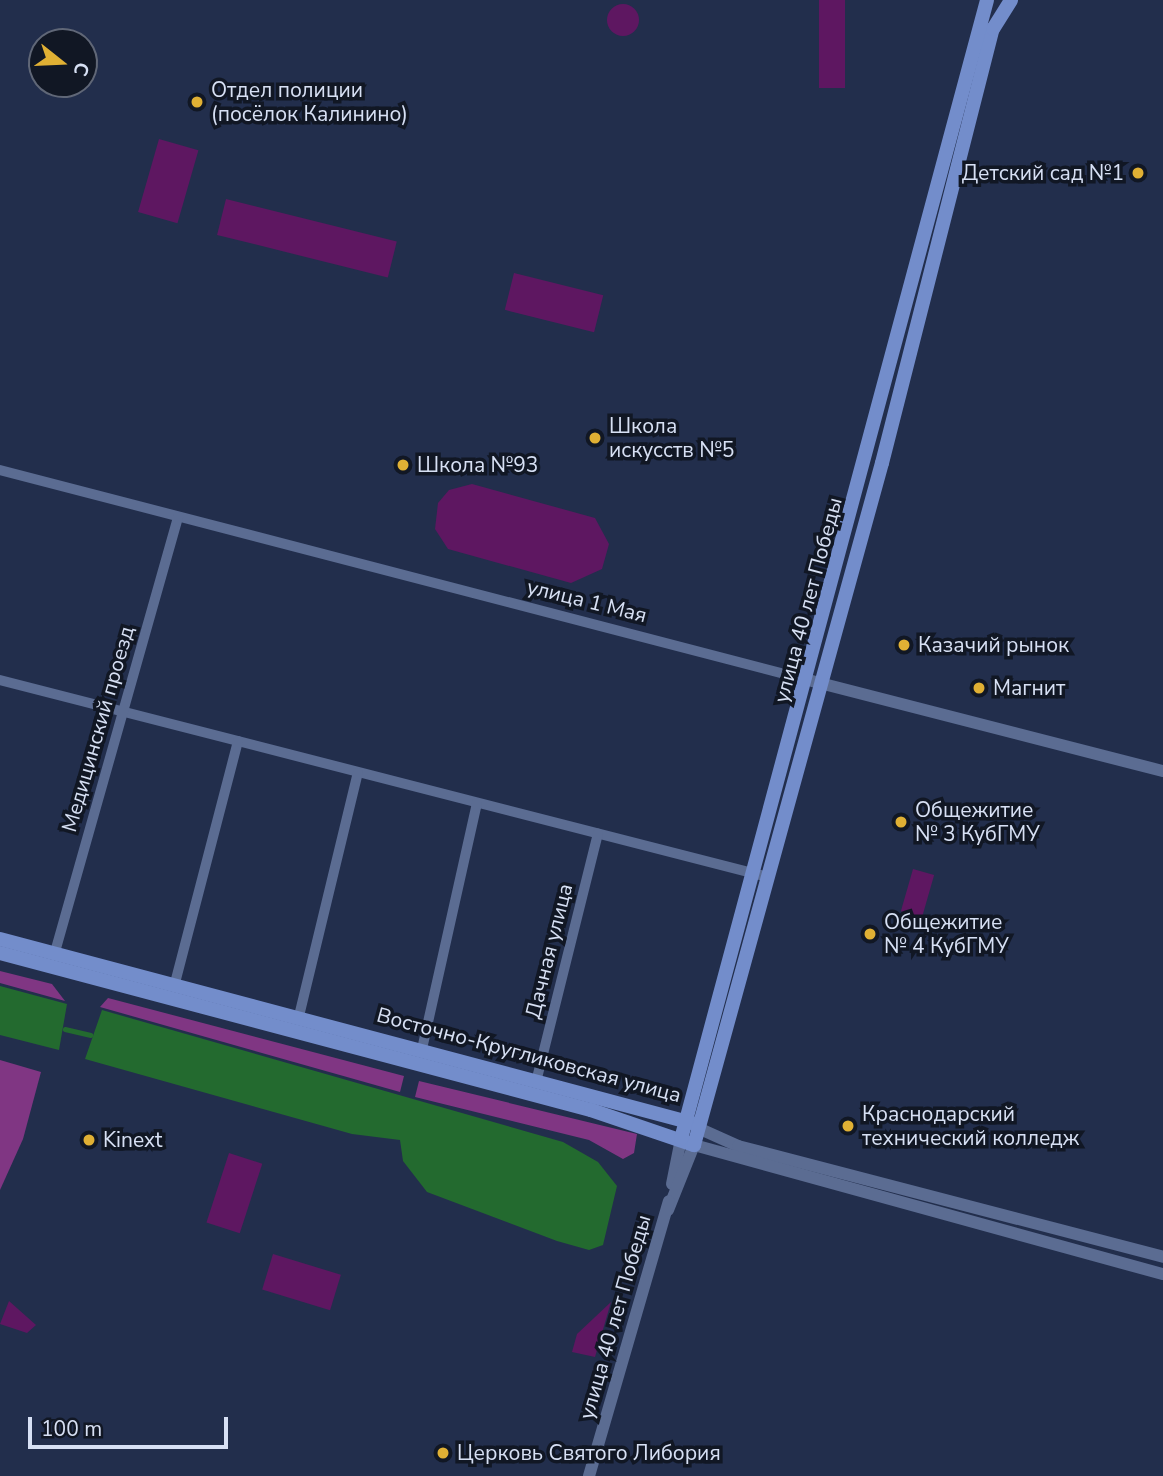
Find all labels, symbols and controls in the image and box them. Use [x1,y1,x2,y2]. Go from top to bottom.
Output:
north arrow [28,28,98,98]
text: С [67,59,95,79]
place label: Отдел полиции (посёлок Калинино) [211,77,408,127]
marker: Отдел полиции (посёлок Калинино) [189,94,205,110]
place label: Детский сад №1 [962,160,1124,186]
marker: Детский сад №1 [1130,165,1146,181]
place label: Школа искусств №5 [609,413,734,463]
marker: Школа искусств №5 [587,430,603,446]
place label: Школа №93 [417,452,538,478]
marker: Школа №93 [395,457,411,473]
street label: улица 40 лет Победы [768,495,848,705]
street label: улица 1 Мая [524,574,650,628]
street label: Медицинский проезд [57,623,139,835]
place label: Казачий рынок [918,632,1069,658]
marker: Казачий рынок [896,637,912,653]
place label: Магнит [993,675,1065,701]
marker: Магнит [971,680,987,696]
place label: Общежитие № 3 КубГМУ [915,797,1040,847]
marker: Общежитие № 3 КубГМУ [893,814,909,830]
street label: Дачная улица [520,881,578,1021]
place label: Общежитие № 4 КубГМУ [884,909,1009,959]
marker: Общежитие № 4 КубГМУ [862,926,878,942]
street label: Восточно-Кругликовская улица [374,1002,684,1108]
place label: Краснодарский технический колледж [862,1101,1079,1151]
marker: Краснодарский технический колледж [840,1118,856,1134]
place label: Kinext [103,1127,162,1153]
marker: Kinext [81,1132,97,1148]
street label: улица 40 лет Победы [574,1212,656,1422]
scale bar [32,1402,231,1446]
text: 100 m [41,1415,102,1443]
place label: Церковь Святого Либория [457,1440,721,1466]
marker: Церковь Святого Либория [435,1445,451,1461]

